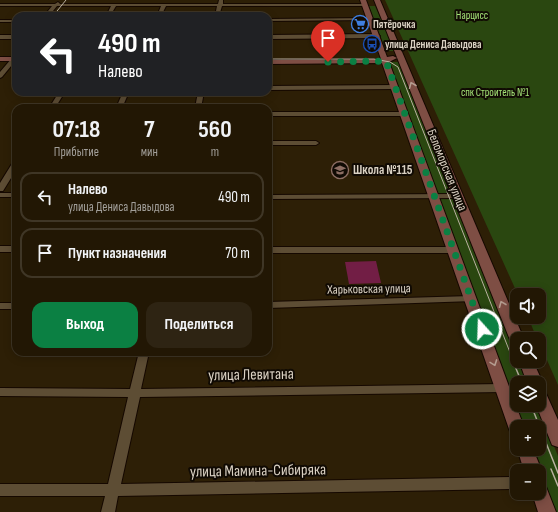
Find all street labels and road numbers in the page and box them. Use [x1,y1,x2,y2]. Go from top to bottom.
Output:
street label: Беломорская улица [423,127,471,213]
street label: Харьковская улица [326,280,411,298]
street label: улица Левитана [208,365,294,385]
street label: улица Мамина-Сибиряка [190,460,326,482]

